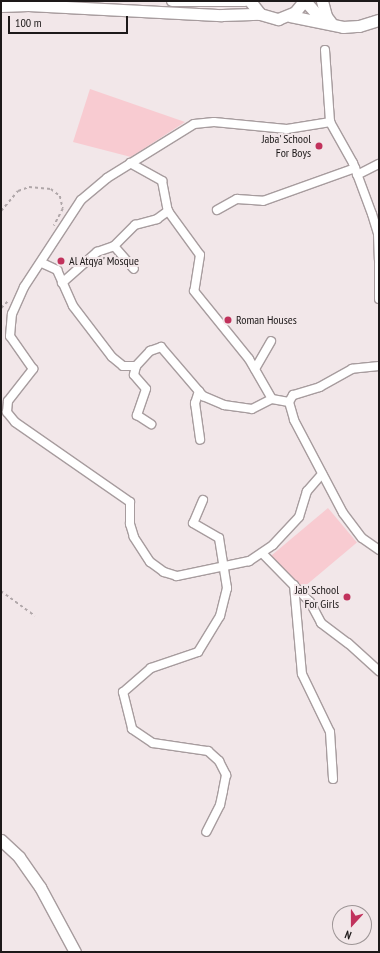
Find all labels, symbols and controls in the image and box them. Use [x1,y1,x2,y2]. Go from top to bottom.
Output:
scale bar [10,8,130,34]
text: 100 m [15,15,42,30]
place label: Jaba' School For Boys [261,132,311,160]
marker: Jaba' School For Boys [314,141,324,151]
place label: Al Atqya' Mosque [69,254,140,268]
marker: Al Atqya' Mosque [56,256,66,266]
place label: Roman Houses [236,313,297,327]
marker: Roman Houses [223,315,233,325]
place label: Jab' School For Girls [294,583,339,611]
marker: Jab' School For Girls [342,592,352,602]
north arrow [332,905,372,945]
text: N [343,928,353,943]

